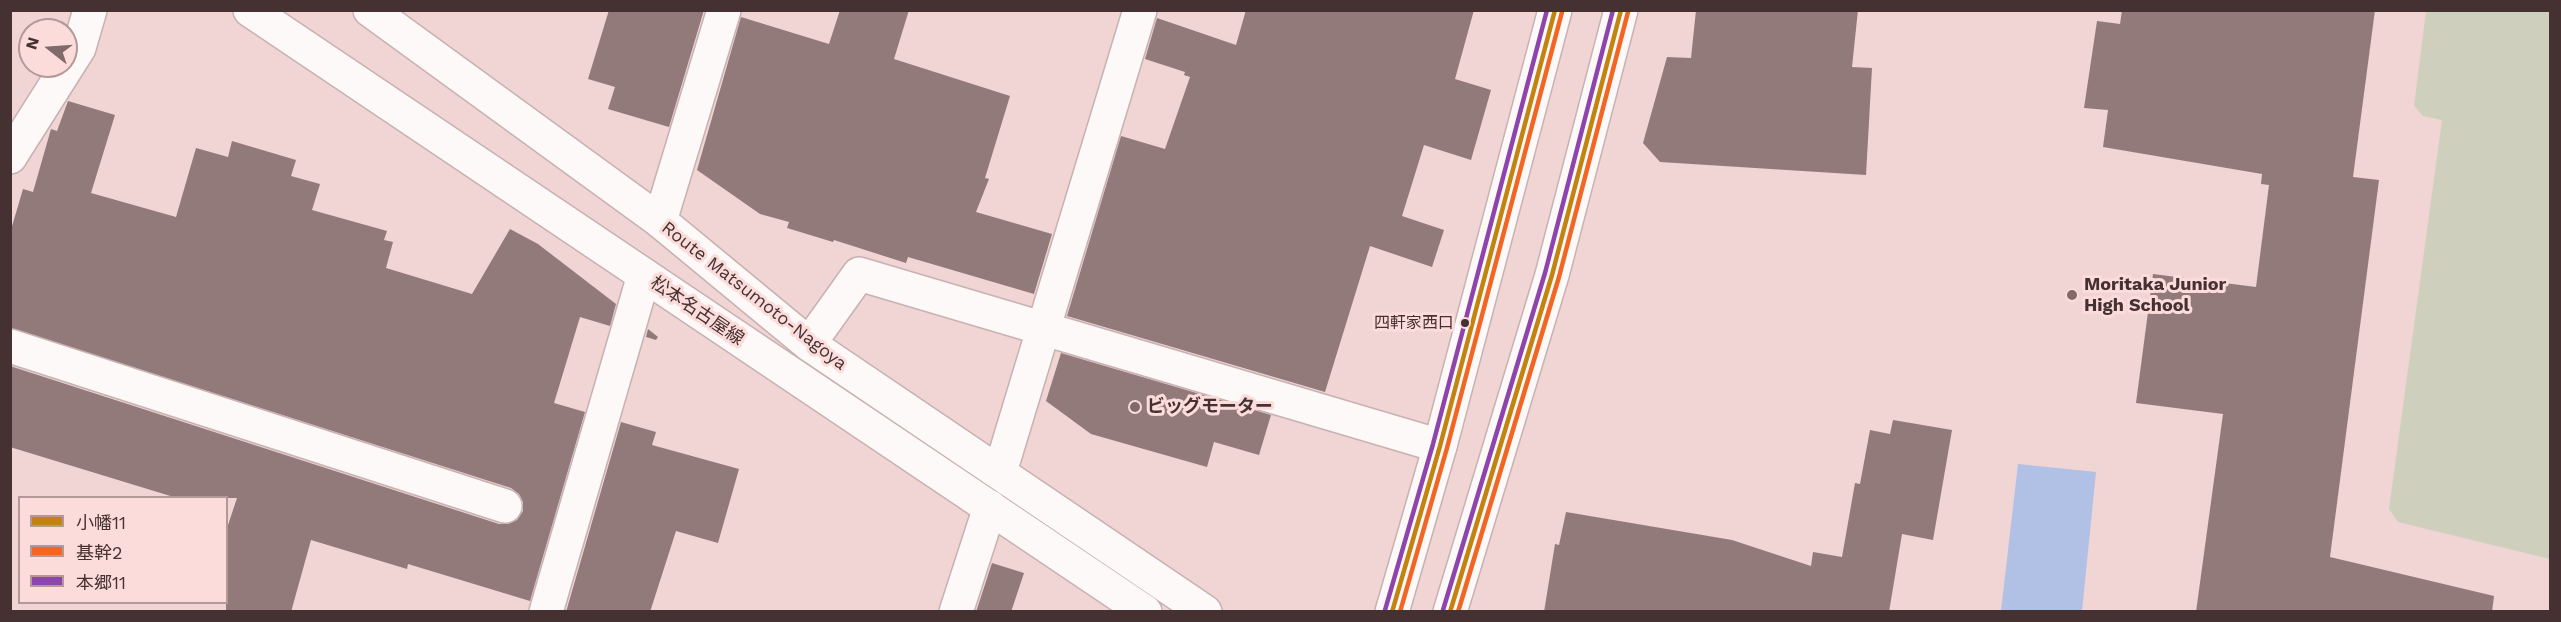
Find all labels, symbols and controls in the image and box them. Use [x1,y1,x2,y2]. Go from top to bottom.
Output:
north arrow [18,18,78,78]
text: N [21,35,43,52]
street label: Route Matsumoto-Nagoya [657,217,851,375]
street label: 松本名古屋線 [646,272,748,350]
place label: Moritaka Junior High School [2084,274,2226,316]
marker: Moritaka Junior High School [2065,288,2079,302]
place label: 四軒家西口 [1374,313,1454,333]
marker: 四軒家西口 [1459,317,1471,329]
place label: ビッグモーター [1147,396,1273,418]
marker: ビッグモーター [1128,400,1142,414]
legend [18,496,228,604]
text: 小幡11 [76,512,126,533]
text: 基幹2 [76,542,123,563]
text: 本郷11 [76,572,126,593]

